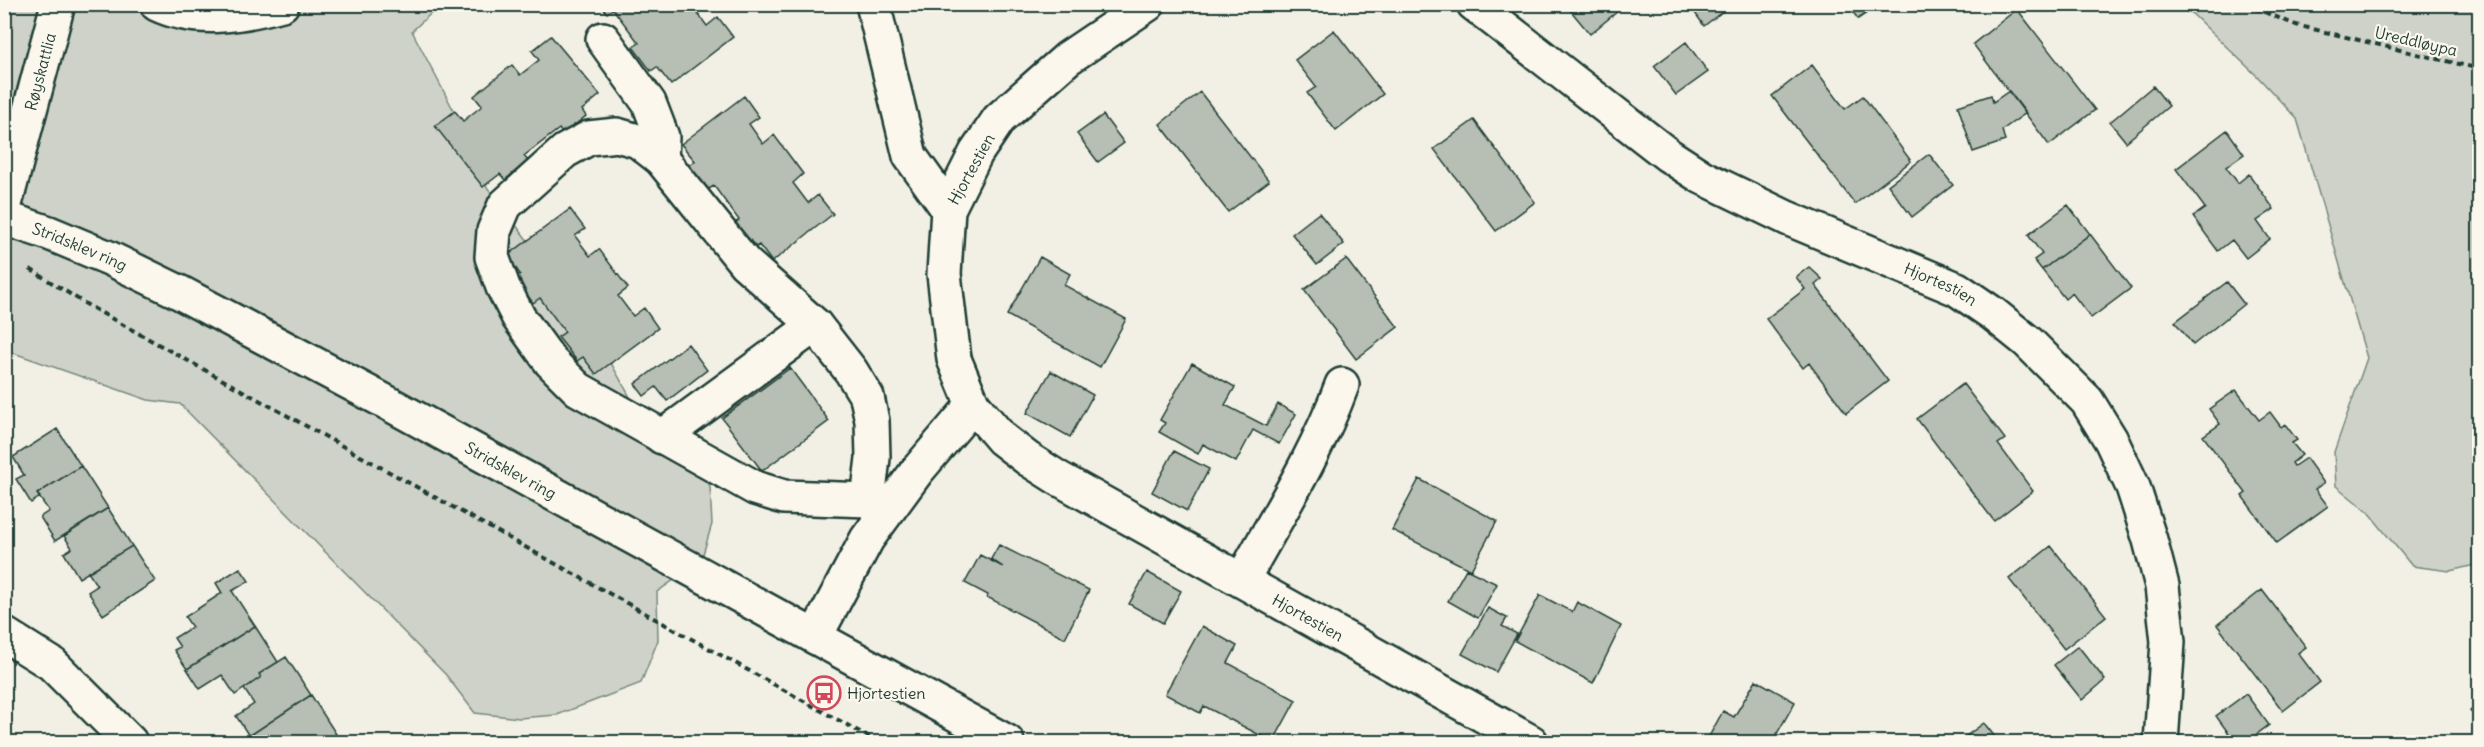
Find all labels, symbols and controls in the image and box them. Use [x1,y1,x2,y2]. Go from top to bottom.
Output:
street label: Ureddløypa [2373,22,2459,60]
street label: Røyskattlia [20,31,60,113]
street label: Hjortestien [943,130,999,208]
street label: Stridsklev ring [30,218,131,275]
street label: Hjortestien [1901,258,1981,310]
street label: Stridsklev ring [462,437,560,503]
street label: Hjortestien [1269,590,1347,645]
bus stop icon: Hjortestien [806,675,842,711]
place label: Hjortestien [847,683,926,703]

